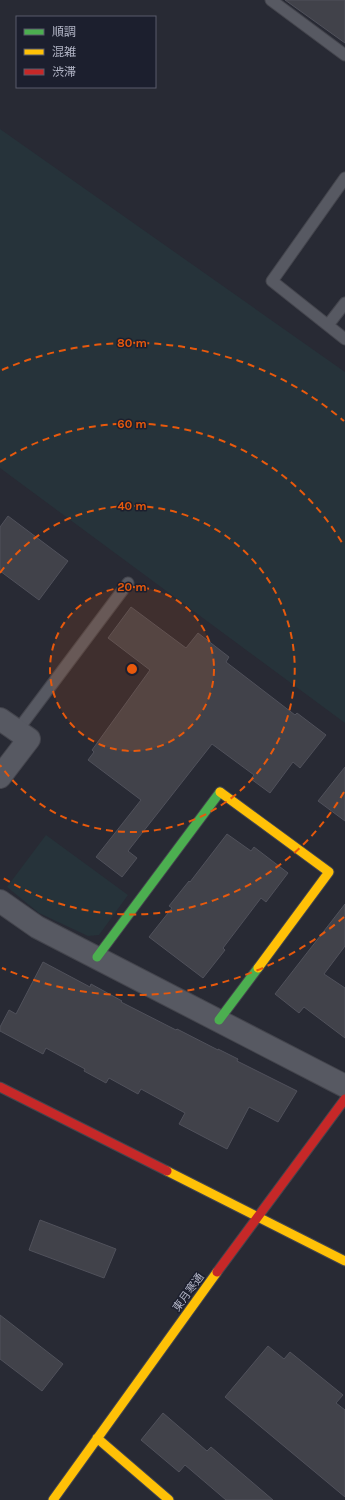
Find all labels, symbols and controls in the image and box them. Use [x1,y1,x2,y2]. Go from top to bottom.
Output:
legend [16,16,156,88]
text: 順調 [52,25,76,39]
text: 混雑 [52,45,76,59]
text: 渋滞 [52,65,76,79]
text: 80 m [117,336,147,350]
text: 60 m [117,417,147,431]
text: 40 m [117,499,147,513]
text: 20 m [117,580,147,594]
centre of rings [125,662,139,676]
street label: 東月寒通 [170,1271,207,1314]

